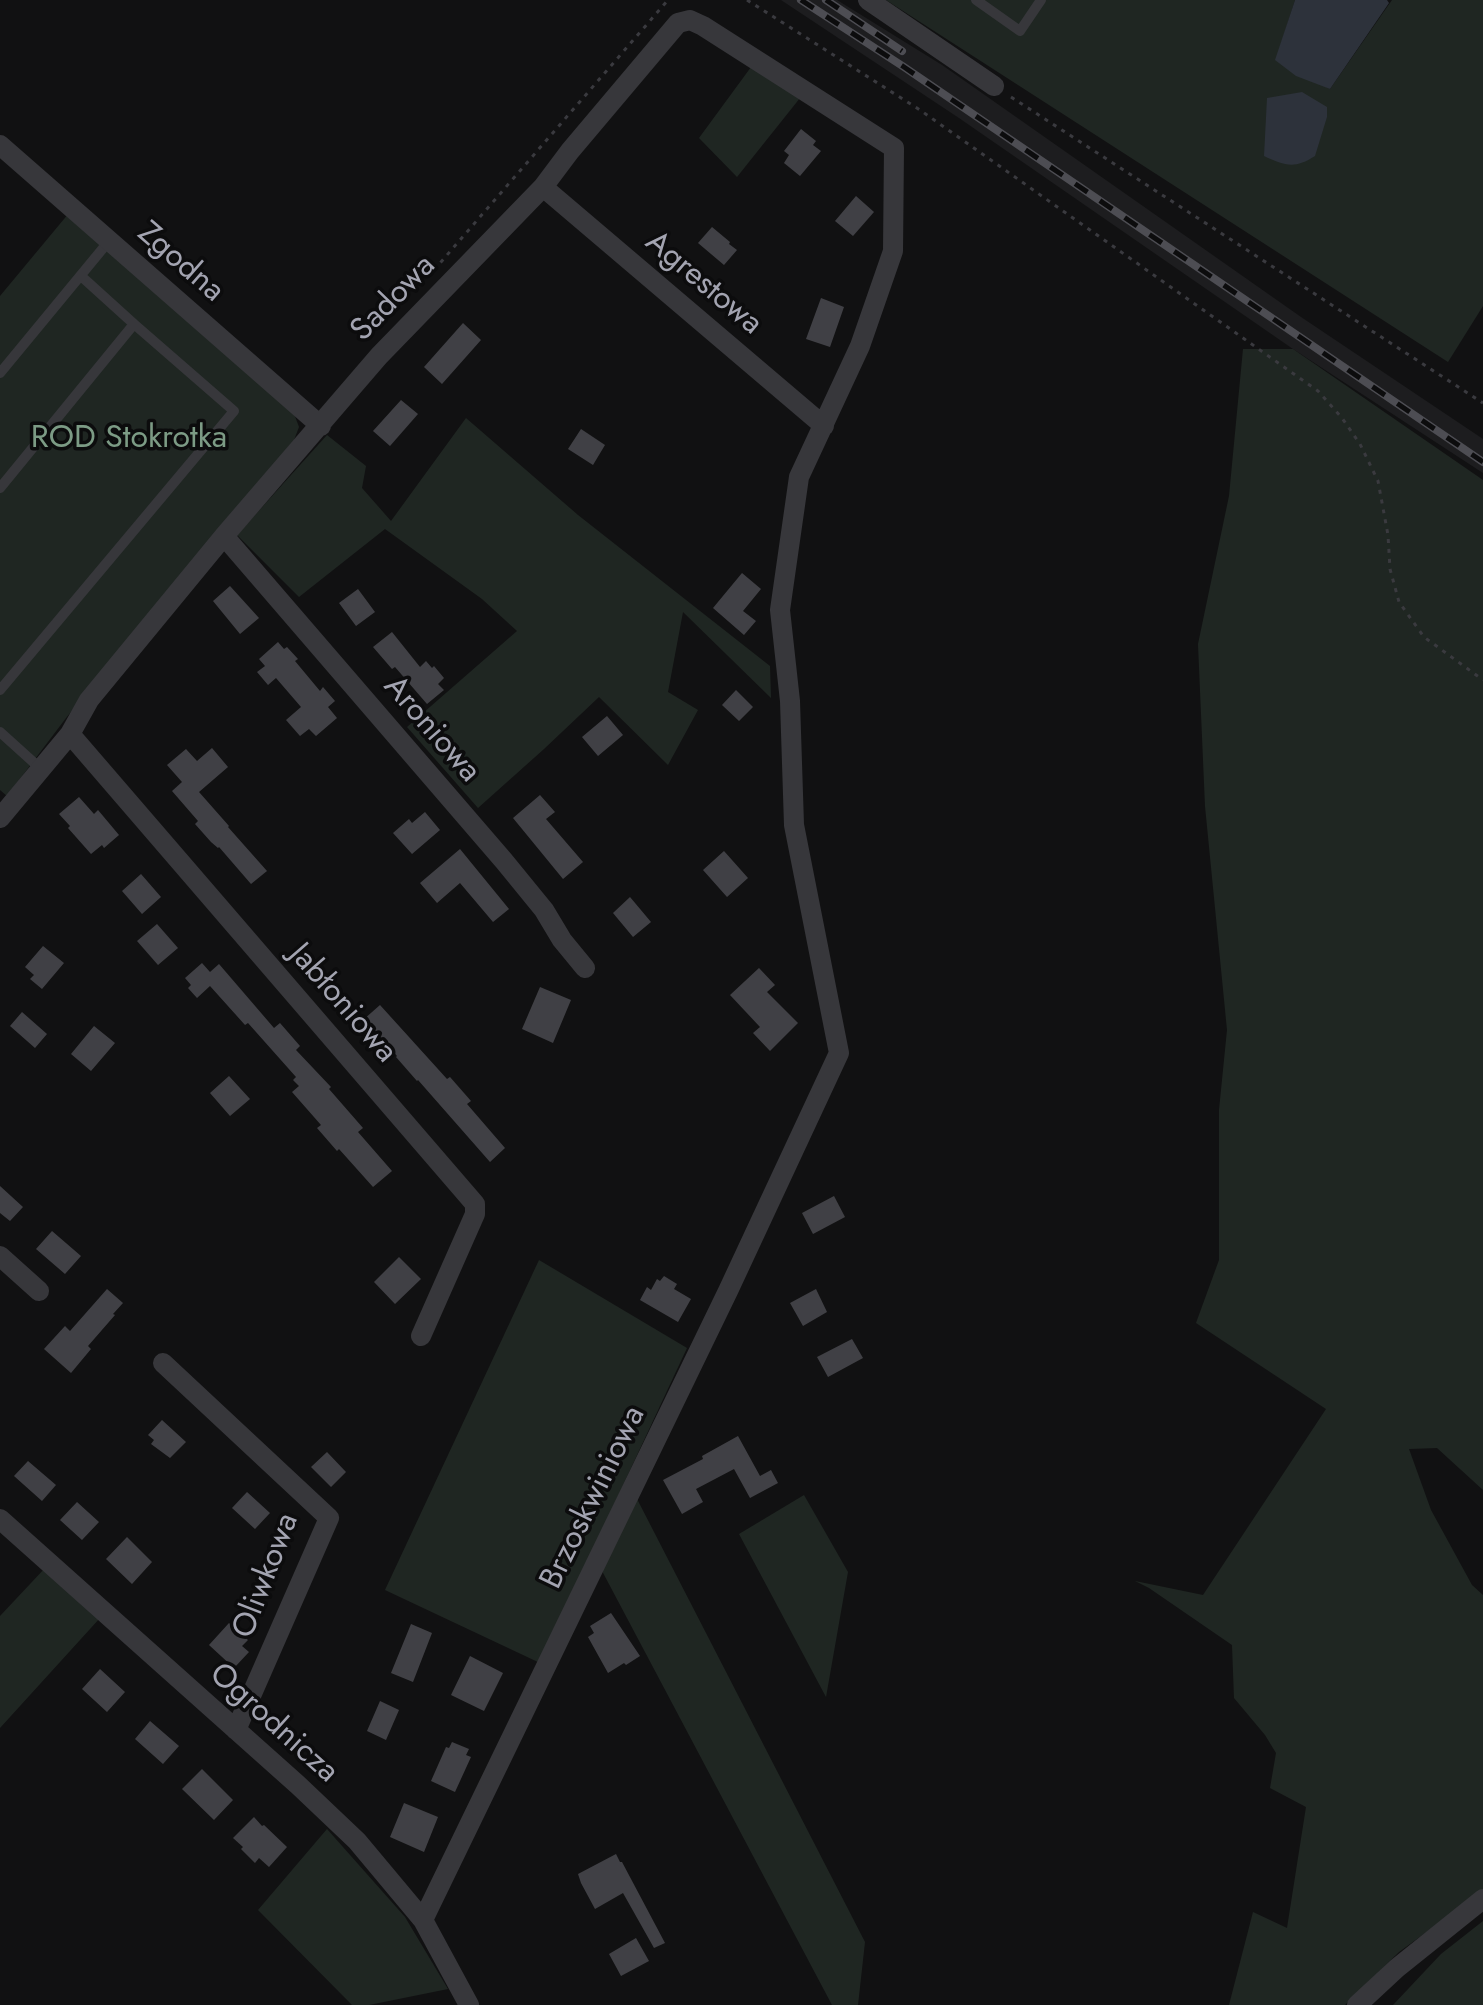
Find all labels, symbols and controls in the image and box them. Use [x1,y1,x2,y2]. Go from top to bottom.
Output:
street label: Zgodna [129,215,231,311]
street label: Agrestowa [637,224,769,344]
street label: Sadowa [344,248,444,350]
park label: ROD Stokrotka [31,420,227,458]
street label: Aroniowa [374,669,488,791]
street label: Jabłoniowa [280,937,404,1071]
street label: Brzoskwiniowa [533,1400,655,1596]
street label: Oliwkowa [226,1508,308,1644]
street label: Ogrodnicza [201,1656,345,1792]

